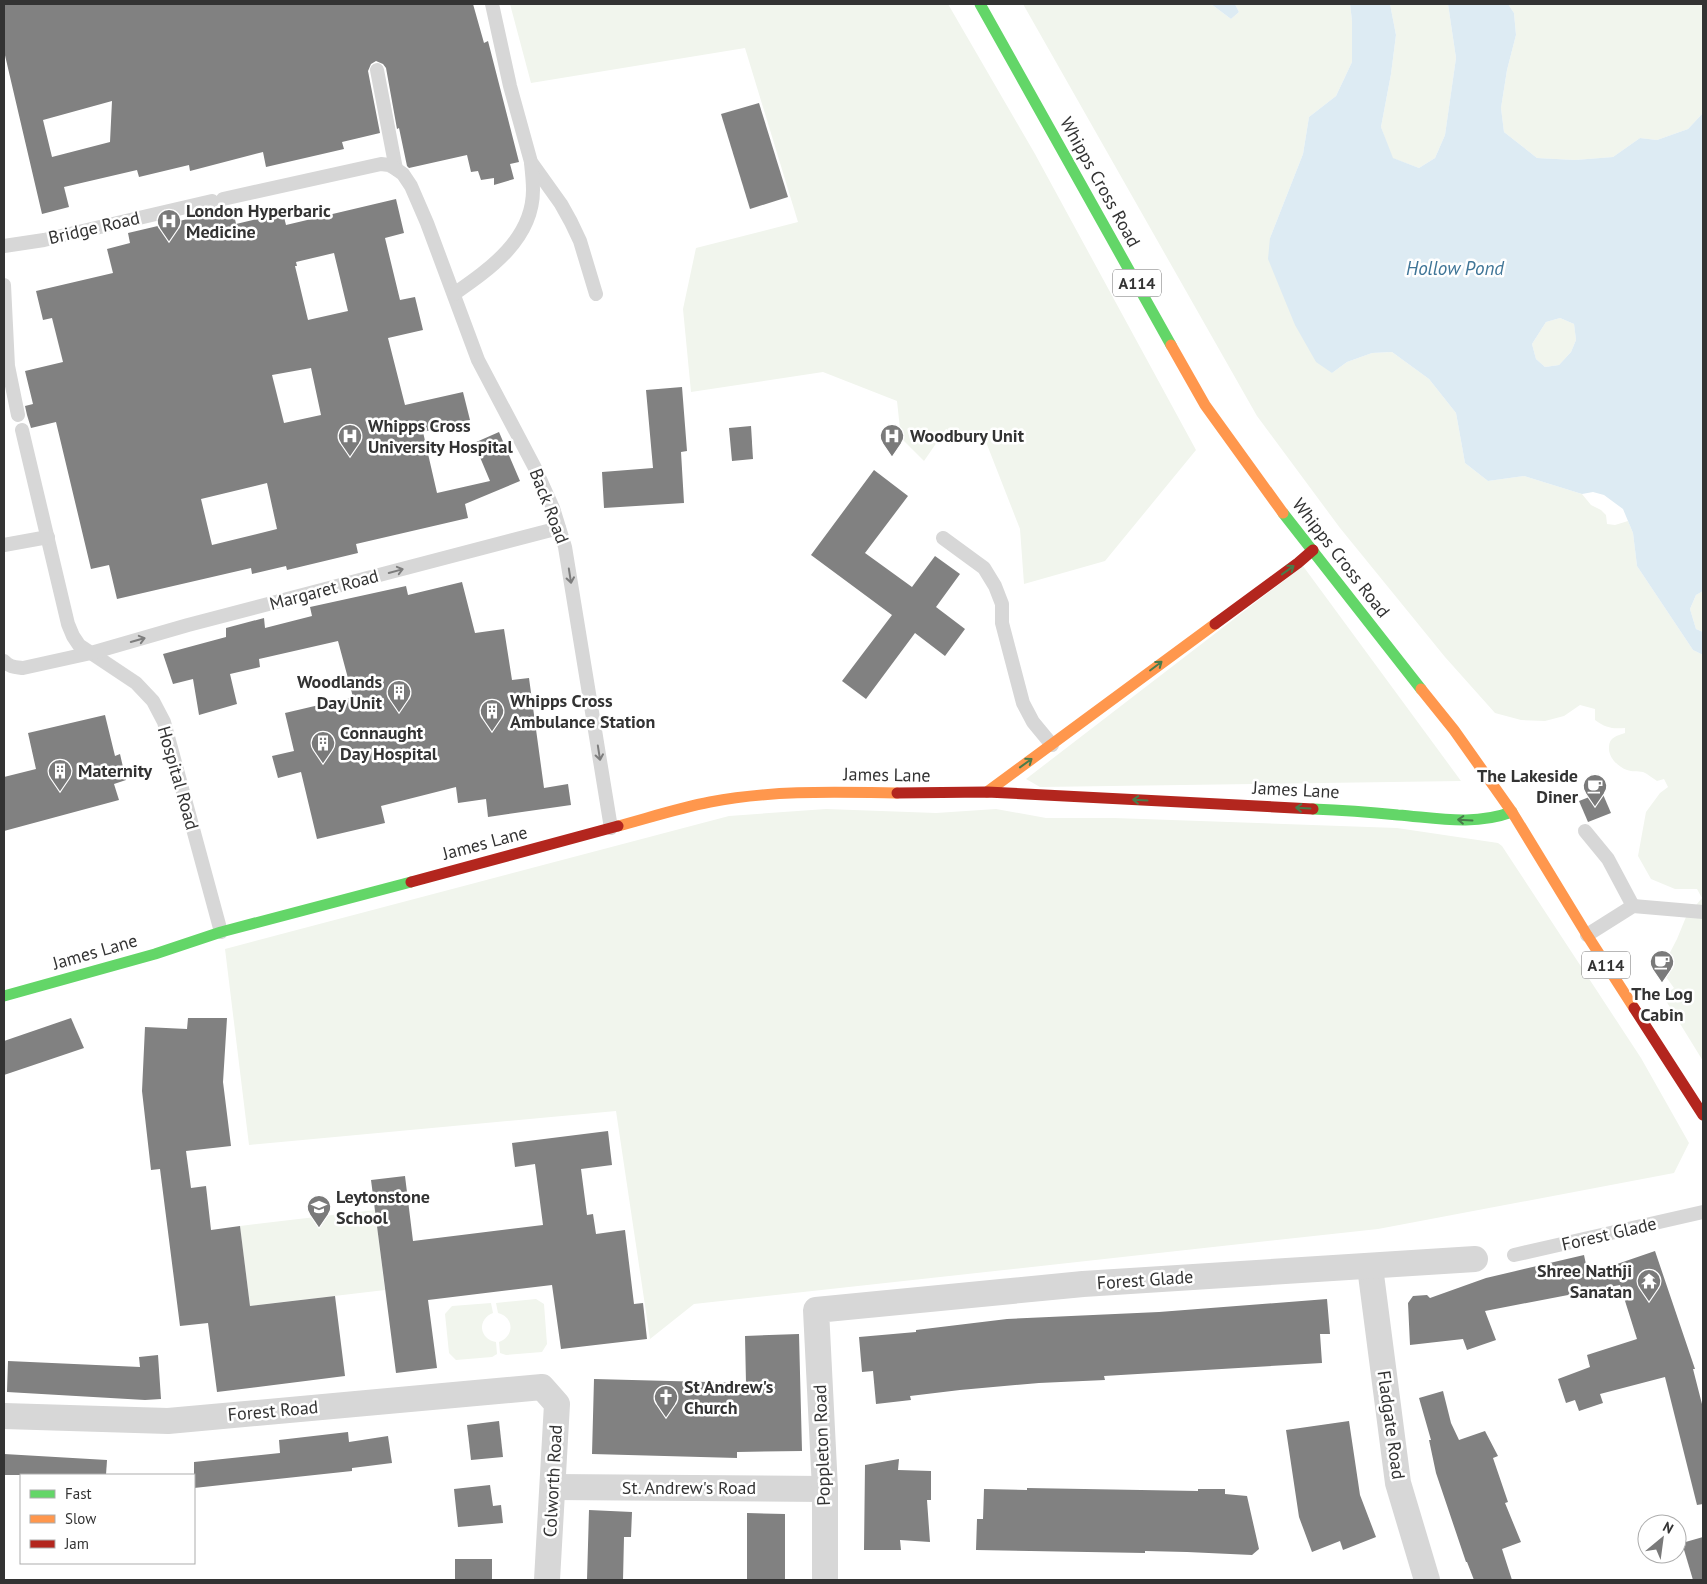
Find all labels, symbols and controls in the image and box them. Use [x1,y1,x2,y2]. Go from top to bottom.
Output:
street label: Whipps Cross Road [1055,113,1146,251]
place label: London Hyperbaric Medicine [186,199,331,243]
street label: Bridge Road [46,206,142,249]
hospital icon: London Hyperbaric Medicine [156,208,182,242]
water label: Hollow Pond [1406,256,1505,280]
road number: A114 [1113,270,1161,296]
place label: Whipps Cross University Hospital [368,414,513,458]
hospital icon: Whipps Cross University Hospital [337,423,363,457]
hospital icon: Woodbury Unit [879,423,905,457]
place label: Woodbury Unit [910,424,1025,447]
street label: Back Road [525,465,574,547]
street label: Whipps Cross Road [1288,493,1395,622]
street label: Margaret Road [267,564,381,615]
one-way arrow [1281,565,1294,576]
one-way arrow [388,566,404,575]
one-way arrow [565,567,575,583]
one-way arrow [129,634,145,644]
one-way arrow [1149,661,1163,671]
place label: Woodlands Day Unit [297,670,383,714]
building icon: Woodlands Day Unit [386,679,412,713]
place label: Whipps Cross Ambulance Station [510,689,655,733]
building icon: Whipps Cross Ambulance Station [479,698,505,732]
place label: Connaught Day Hospital [340,721,438,765]
street label: Hospital Road [153,723,204,833]
building icon: Connaught Day Hospital [310,730,336,764]
one-way arrow [594,745,604,761]
building icon: Maternity [47,758,73,792]
one-way arrow [1019,758,1032,769]
place label: Maternity [78,759,153,782]
street label: James Lane [842,762,931,787]
place label: The Lakeside Diner [1477,764,1579,808]
cafe icon: The Lakeside Diner [1582,773,1608,807]
street label: James Lane [1251,776,1340,803]
one-way arrow [1133,795,1149,804]
one-way arrow [1295,803,1311,813]
one-way arrow [1457,816,1473,825]
street label: James Lane [439,820,530,865]
street label: James Lane [49,928,140,975]
cafe icon: The Log Cabin [1649,949,1675,983]
road number: A114 [1582,952,1630,978]
place label: The Log Cabin [1631,982,1693,1026]
place label: Leytonstone School [336,1185,430,1229]
school or university icon: Leytonstone School [306,1194,332,1228]
street label: Forest Glade [1559,1211,1659,1256]
place label: Shree Nathji Sanatan [1537,1259,1632,1303]
street label: Forest Glade [1096,1265,1194,1294]
temple icon: Shree Nathji Sanatan [1636,1268,1662,1302]
street label: Fladgate Road [1372,1369,1411,1481]
place label: St Andrew's Church [684,1375,774,1419]
church icon: St Andrew's Church [653,1384,679,1418]
street label: Poppleton Road [808,1384,835,1506]
street label: Forest Road [227,1395,319,1426]
street label: Colworth Road [538,1424,567,1538]
legend [20,1474,195,1564]
street label: St. Andrew's Road [622,1476,756,1499]
text: Fast [65,1484,92,1503]
text: Slow [65,1509,96,1528]
north arrow [1637,1514,1687,1564]
text: N [1660,1518,1677,1538]
text: Jam [64,1534,89,1553]

